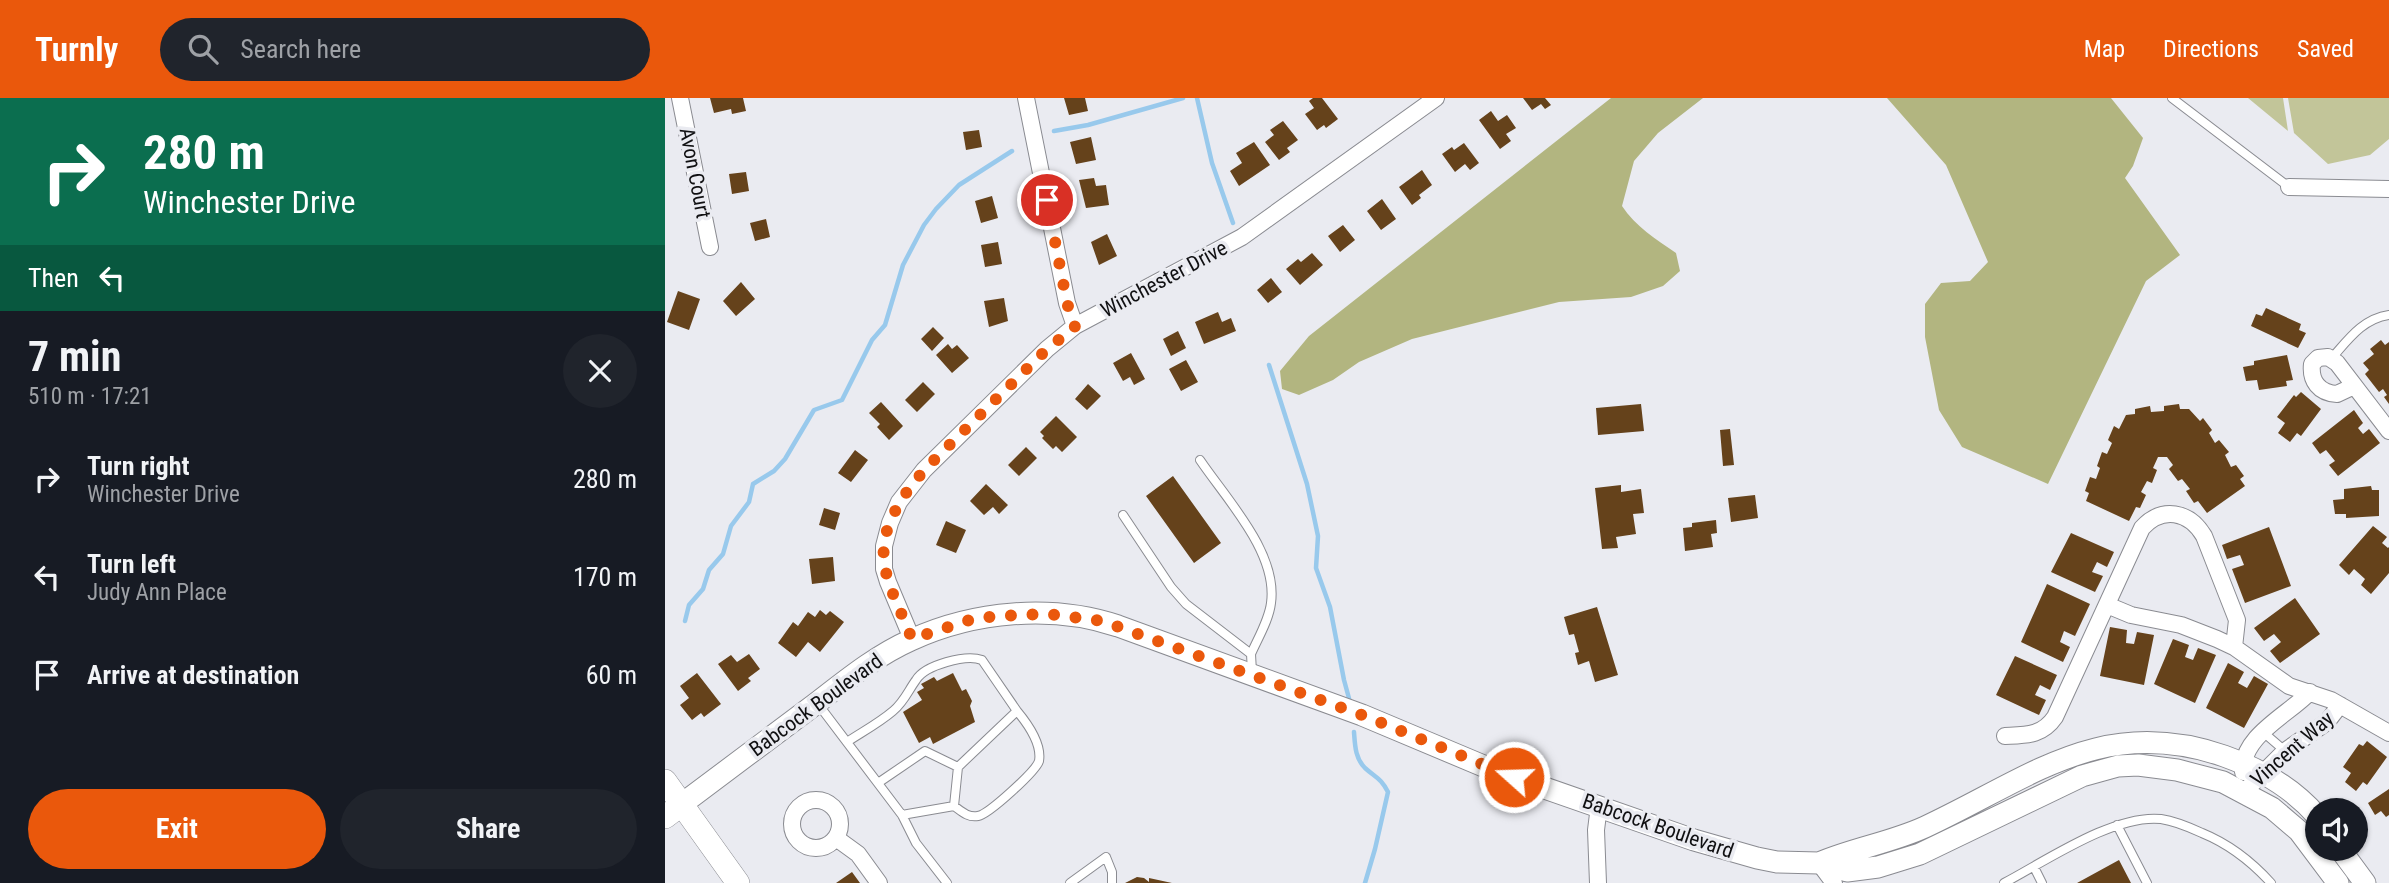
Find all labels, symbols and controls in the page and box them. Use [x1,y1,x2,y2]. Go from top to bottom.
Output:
search box [160,18,650,81]
text: Turnly [35,30,118,69]
icon: search [184,30,222,68]
text: Search here [240,34,361,64]
text: Map [2084,35,2125,63]
text: Directions [2163,35,2259,63]
text: Saved [2297,35,2354,63]
text: 280 m [143,124,265,181]
icon: right [28,126,119,217]
street label: Avon Court [674,126,716,220]
pin [1017,170,1077,230]
icon: arrive [1028,181,1066,219]
text: Winchester Drive [143,183,355,221]
street label: Winchester Drive [1097,236,1231,322]
icon: left [93,259,131,297]
text: Then [28,263,79,293]
text: 7 min [28,332,121,381]
button: close [563,334,637,408]
text: 510 m · 17:21 [28,383,152,410]
text: Turn right [87,451,189,481]
icon: right [28,460,66,498]
text: 280 m [573,464,637,494]
text: Winchester Drive [87,481,240,508]
text: Turn left [87,549,176,579]
icon: left [28,558,66,596]
text: 170 m [573,562,637,592]
text: Judy Ann Place [87,579,227,606]
street label: Babcock Boulevard [745,649,887,761]
icon: arrive [28,656,66,694]
text: Arrive at destination [87,660,299,690]
text: 60 m [586,660,637,690]
street label: Vincent Way [2246,706,2338,791]
position arrow [1477,740,1551,814]
button: Exit [28,789,326,869]
button: Share [340,789,637,869]
street label: Babcock Boulevard [1579,789,1737,863]
map controls [2305,798,2368,861]
button: sound [2305,798,2368,861]

